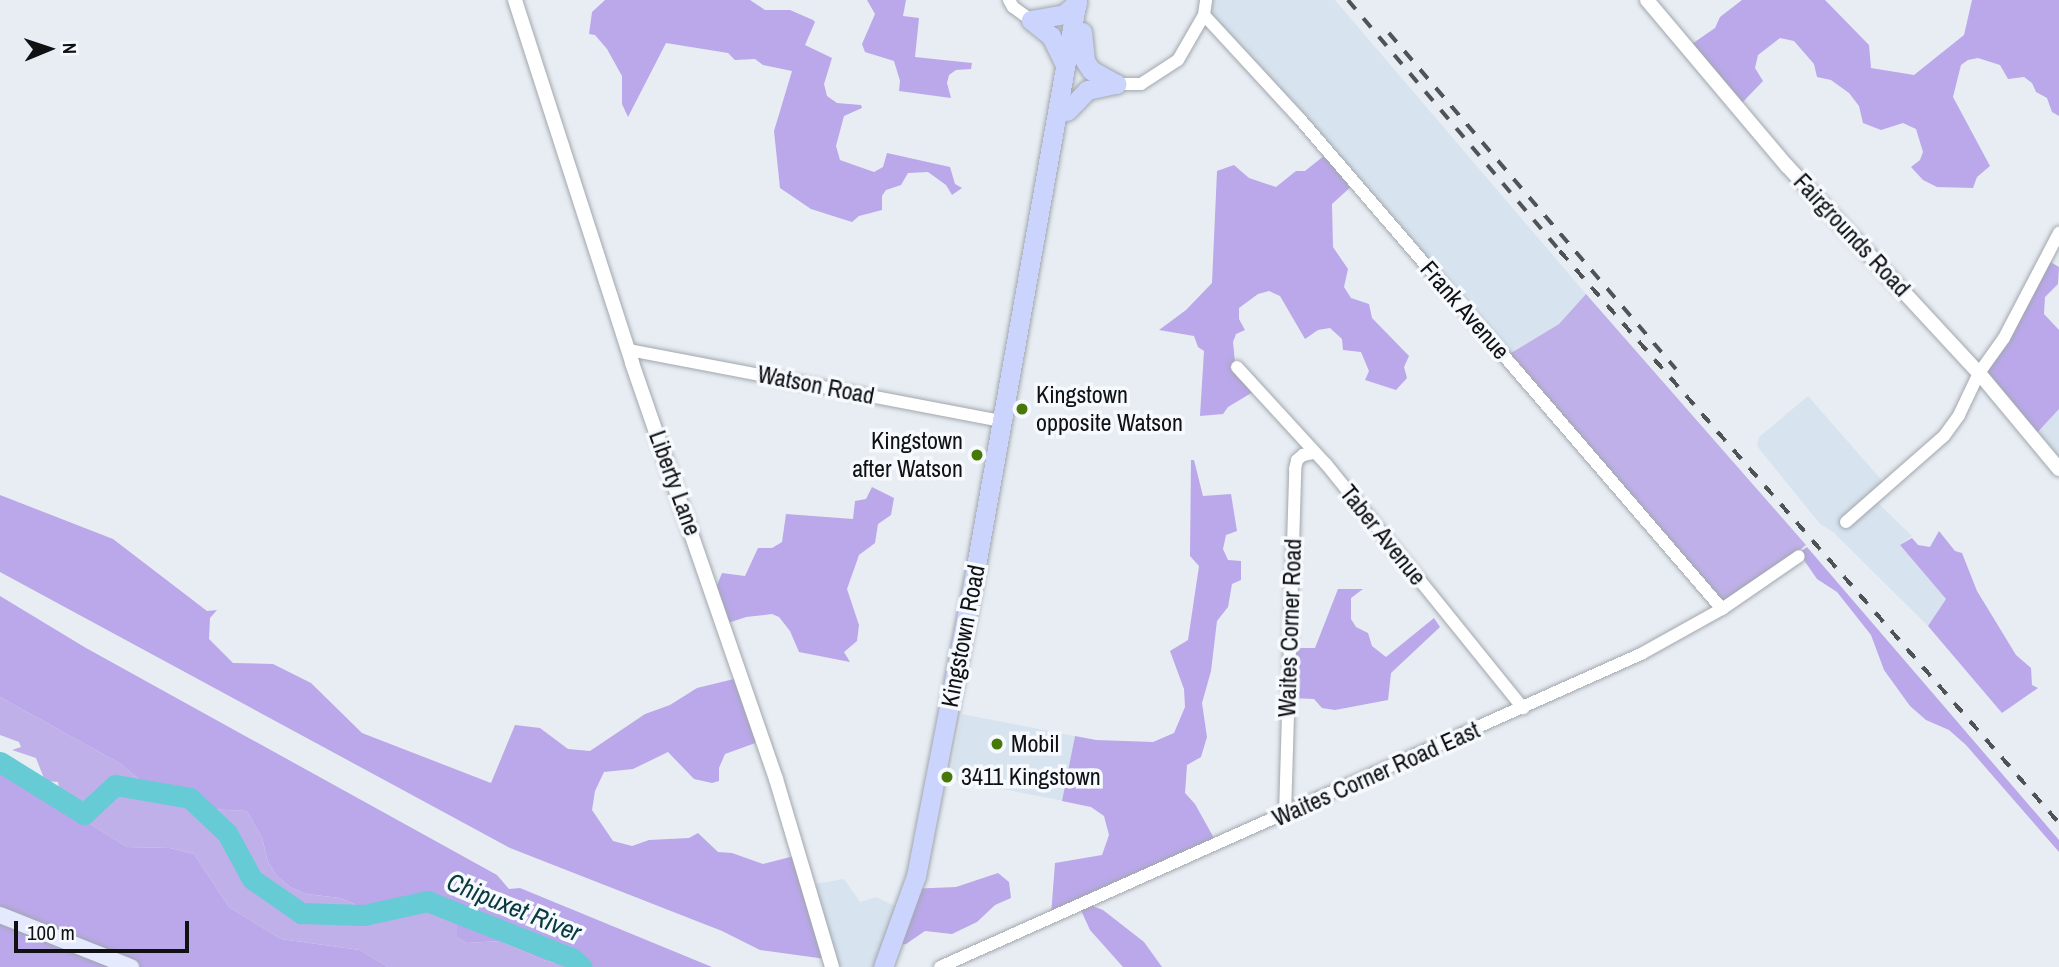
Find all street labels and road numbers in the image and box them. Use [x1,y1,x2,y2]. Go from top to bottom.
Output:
street label: Fairgrounds Road [1788,168,1916,302]
street label: Frank Avenue [1414,254,1516,366]
street label: Watson Road [755,360,877,410]
street label: Liberty Lane [643,427,707,539]
street label: Taber Avenue [1334,479,1432,591]
street label: Waites Corner Road [1272,538,1308,718]
street label: Kingstown Road [935,562,991,710]
street label: Waites Corner Road East [1268,715,1484,833]

